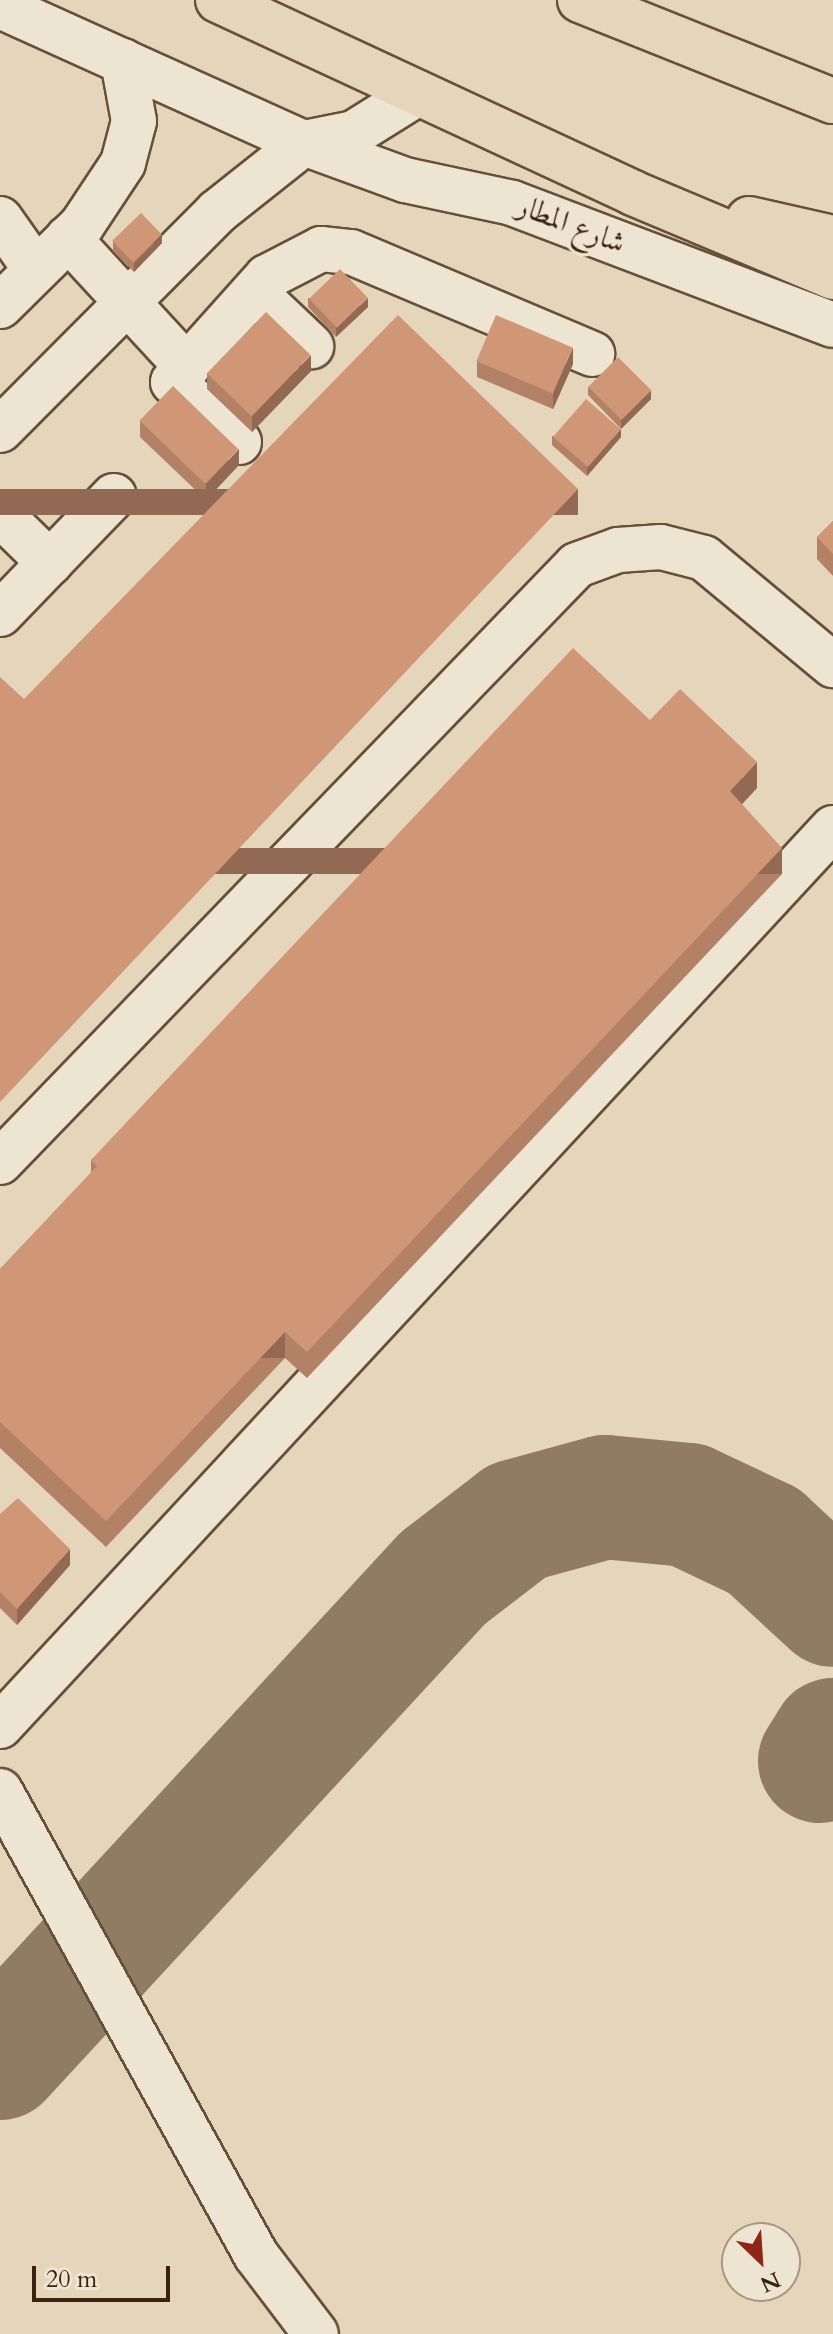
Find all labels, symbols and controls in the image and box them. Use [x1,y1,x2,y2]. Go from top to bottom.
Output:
street label: شارع المطار [512,188,630,262]
north arrow [721,2222,801,2302]
scale bar [36,2250,174,2300]
text: 20 m [46,2263,97,2296]
text: N [755,2264,785,2300]

